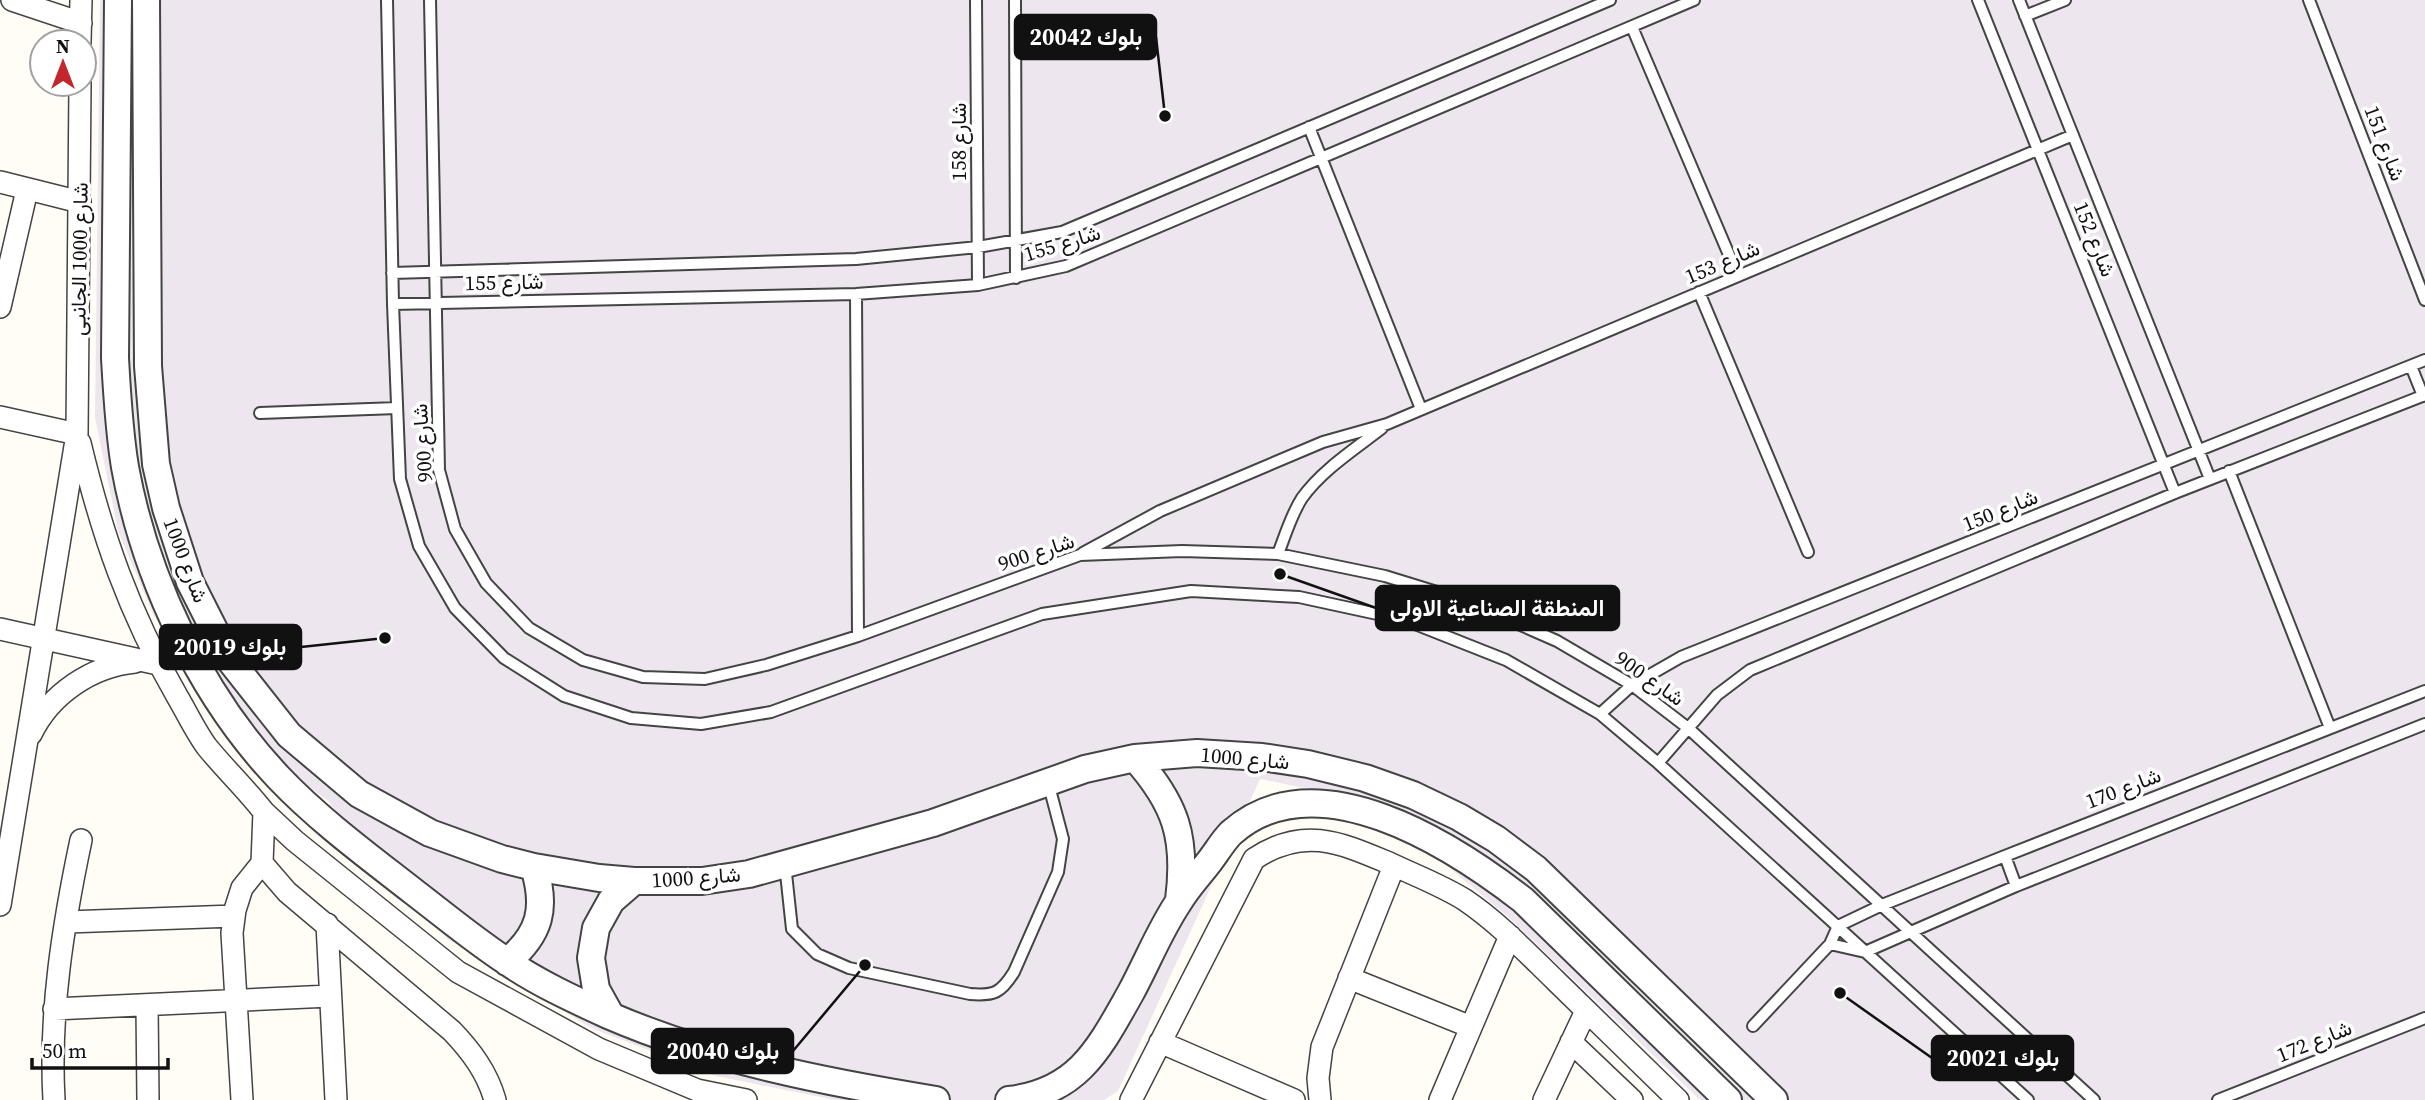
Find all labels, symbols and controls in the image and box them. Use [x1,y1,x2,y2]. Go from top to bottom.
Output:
callout: بلوك 20042 [1015,15,1156,59]
text: بلوك 20042 [1030,21,1142,53]
north arrow [28,28,98,98]
text: N [56,33,70,59]
street label: شارع 151 [2357,101,2413,185]
street label: شارع 158 [944,103,973,181]
street label: شارع 1000 الجانبى [63,182,95,336]
street label: شارع 152 [2067,197,2123,281]
street label: شارع 155 [1020,218,1104,268]
street label: شارع 153 [1680,233,1764,291]
street label: شارع 155 [464,267,544,297]
street label: شارع 900 [405,403,439,483]
street label: شارع 150 [1958,482,2042,538]
street label: شارع 1000 [156,513,216,607]
street label: شارع 900 [994,526,1078,578]
callout: المنطقة الصناعية الاولى [1376,586,1619,630]
text: المنطقة الصناعية الاولى [1390,592,1604,624]
callout: بلوك 20019 [160,625,301,669]
text: بلوك 20019 [174,631,286,663]
street label: شارع 900 [1609,644,1691,712]
street label: شارع 1000 [1199,740,1291,776]
street label: شارع 170 [2081,760,2165,816]
street label: شارع 1000 [651,859,741,895]
street label: شارع 172 [2272,1013,2356,1069]
scale bar [32,1026,168,1070]
callout: بلوك 20040 [652,1029,793,1073]
text: بلوك 20040 [667,1035,779,1067]
text: 50 m [42,1036,87,1065]
callout: بلوك 20021 [1932,1036,2073,1080]
text: بلوك 20021 [1947,1042,2059,1074]

